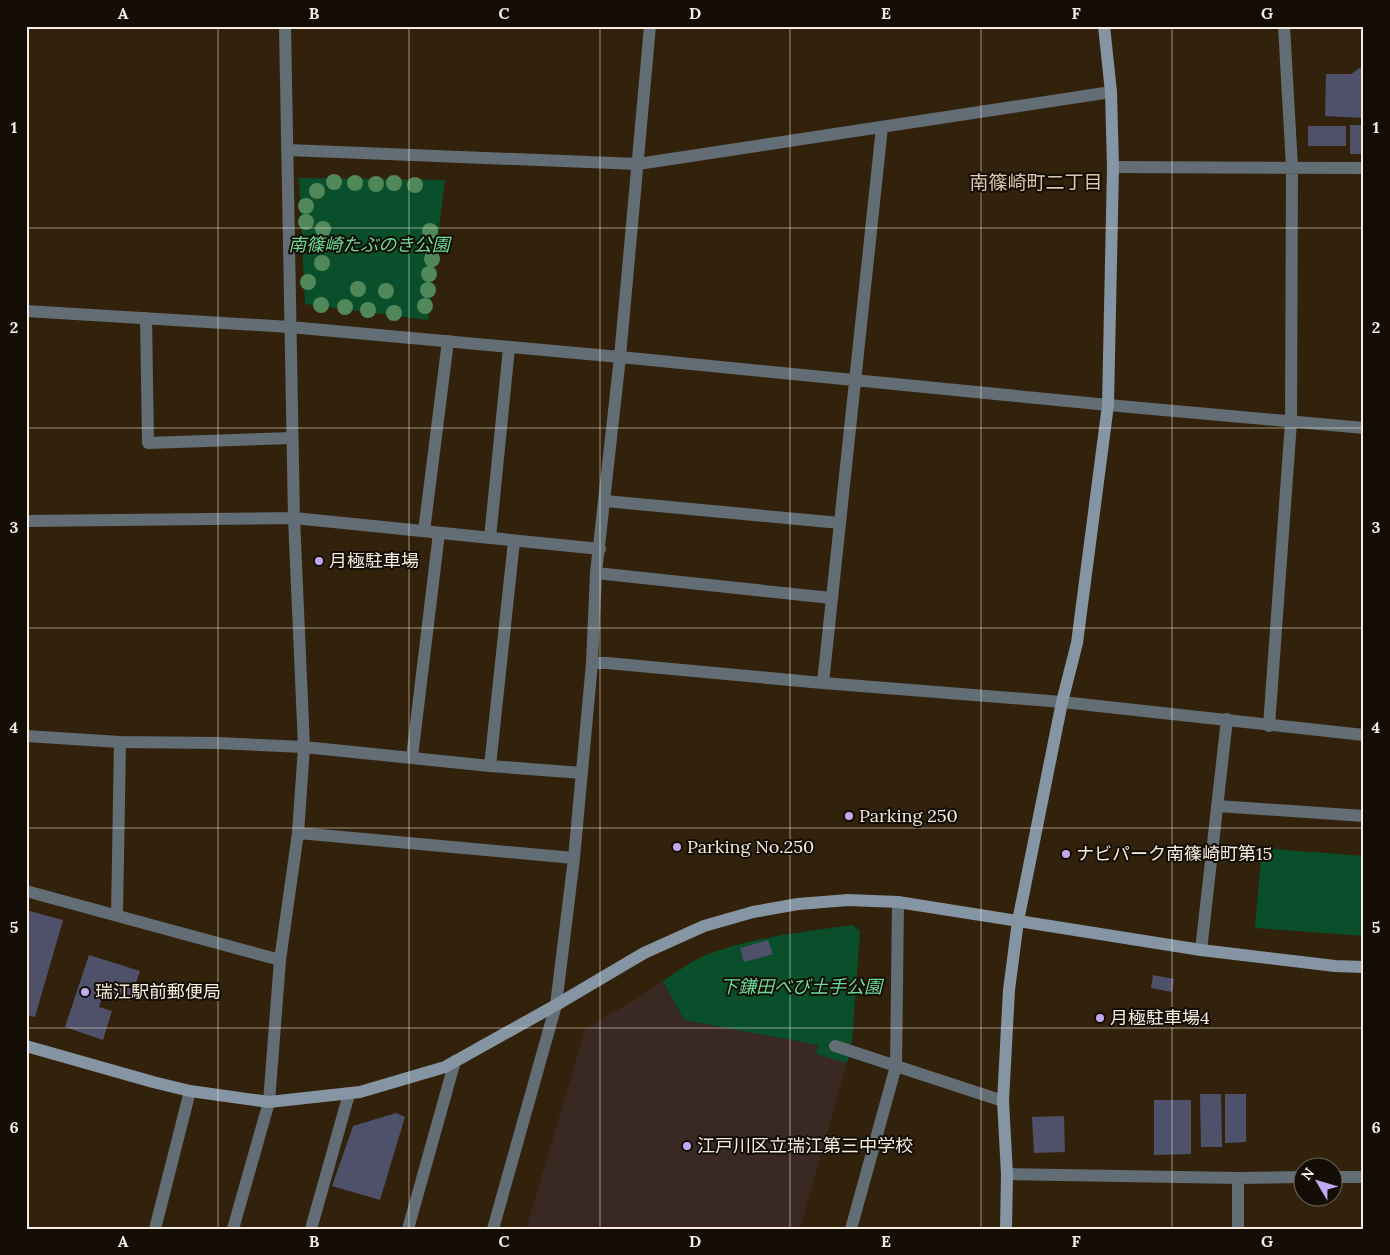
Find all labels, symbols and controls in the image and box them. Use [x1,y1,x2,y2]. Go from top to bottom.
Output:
text: A [118,3,129,23]
text: B [309,3,320,23]
text: C [498,3,510,23]
text: D [689,3,701,23]
text: E [881,3,891,23]
text: F [1071,3,1081,23]
text: G [1261,3,1273,23]
text: 1 [11,117,17,137]
text: 1 [1373,117,1379,137]
district label: 南篠崎町二丁目 [969,170,1103,194]
park label: 南篠崎たぶのき公園 [288,233,453,256]
text: 2 [10,317,18,337]
text: 2 [1372,317,1380,337]
text: 3 [10,517,19,537]
text: 3 [1372,517,1381,537]
place label: 月極駐車場 [329,549,419,572]
marker: 月極駐車場 [313,555,325,567]
text: 4 [10,717,19,737]
text: 4 [1372,717,1381,737]
place label: Parking 250 [859,804,958,827]
marker: Parking 250 [843,810,855,822]
place label: Parking No.250 [687,835,814,858]
marker: Parking No.250 [671,841,683,853]
place label: ナビパーク南篠崎町第15 [1076,842,1272,865]
marker: ナビパーク南篠崎町第15 [1060,848,1072,860]
text: 5 [10,917,19,937]
text: 5 [1372,917,1381,937]
park label: 下鎌田べび土手公園 [720,975,885,998]
place label: 瑞江駅前郵便局 [95,980,221,1003]
marker: 瑞江駅前郵便局 [79,986,91,998]
place label: 月極駐車場4 [1110,1006,1210,1029]
marker: 月極駐車場4 [1094,1012,1106,1024]
text: 6 [9,1117,19,1137]
text: 6 [1371,1117,1381,1137]
place label: 江戸川区立瑞江第三中学校 [697,1134,913,1157]
marker: 江戸川区立瑞江第三中学校 [681,1140,693,1152]
north arrow [1292,1158,1342,1208]
text: N [1297,1164,1318,1184]
text: A [118,1231,129,1251]
text: B [309,1231,320,1251]
text: C [498,1231,510,1251]
text: D [689,1231,701,1251]
text: E [881,1231,891,1251]
text: F [1071,1231,1081,1251]
text: G [1261,1231,1273,1251]

